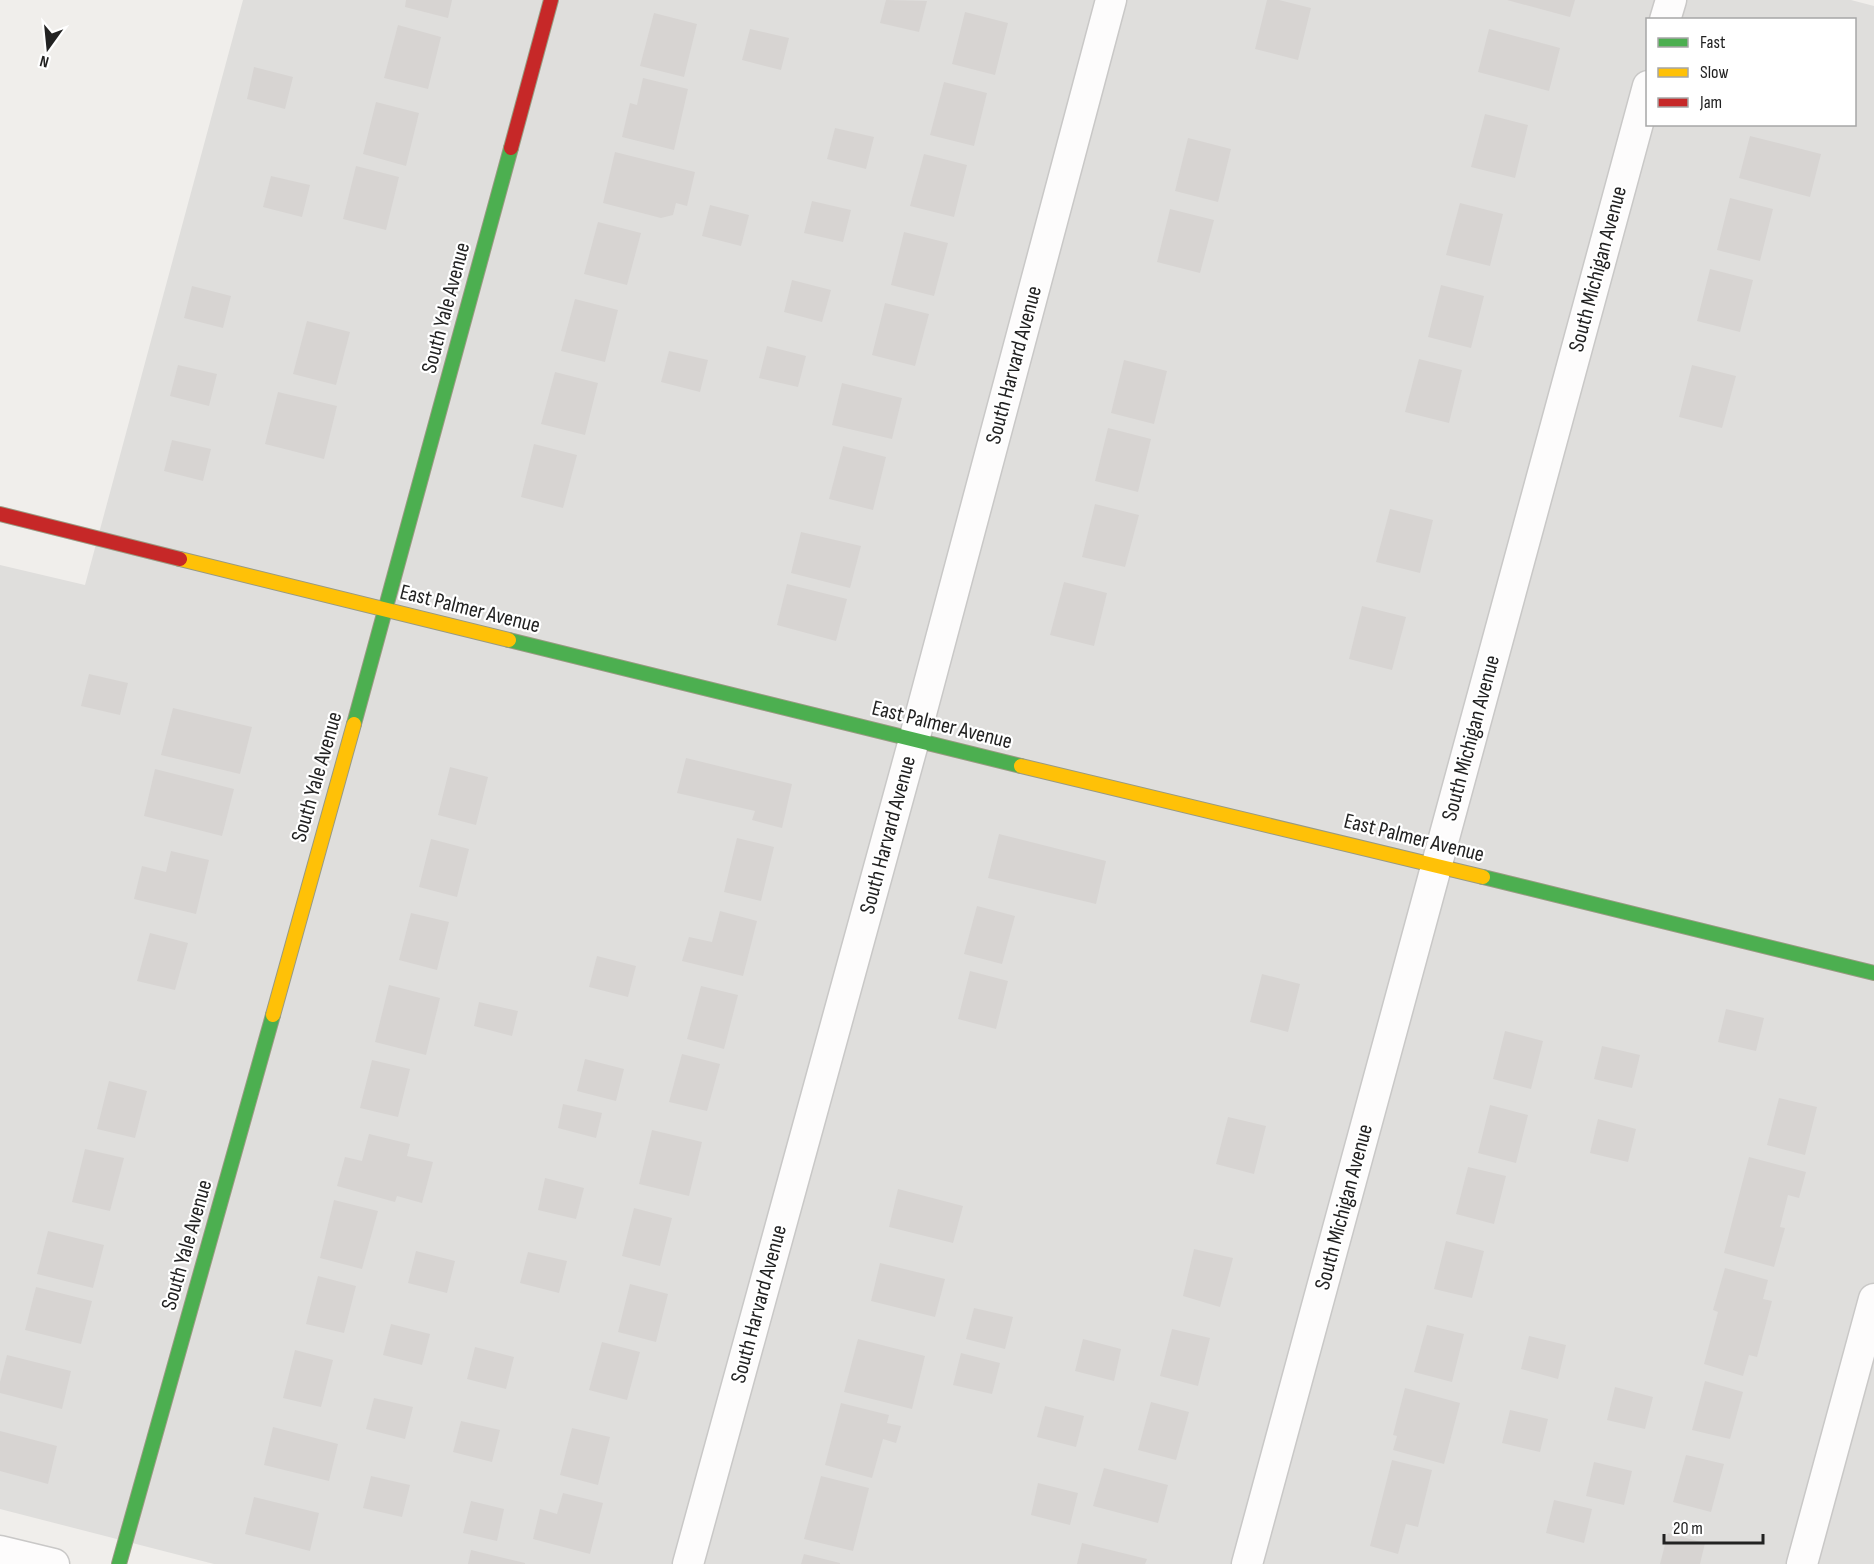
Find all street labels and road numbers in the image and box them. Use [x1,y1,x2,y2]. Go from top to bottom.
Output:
street label: South Michigan Avenue [1563,183,1633,355]
street label: South Yale Avenue [416,240,476,376]
street label: South Harvard Avenue [980,283,1048,447]
street label: East Palmer Avenue [397,579,543,639]
street label: South Michigan Avenue [1436,652,1506,824]
street label: East Palmer Avenue [869,695,1015,755]
street label: South Yale Avenue [286,709,348,845]
street label: South Harvard Avenue [854,753,922,917]
street label: East Palmer Avenue [1341,808,1487,868]
street label: South Michigan Avenue [1309,1121,1379,1293]
street label: South Yale Avenue [156,1177,218,1313]
street label: South Harvard Avenue [725,1222,793,1386]

